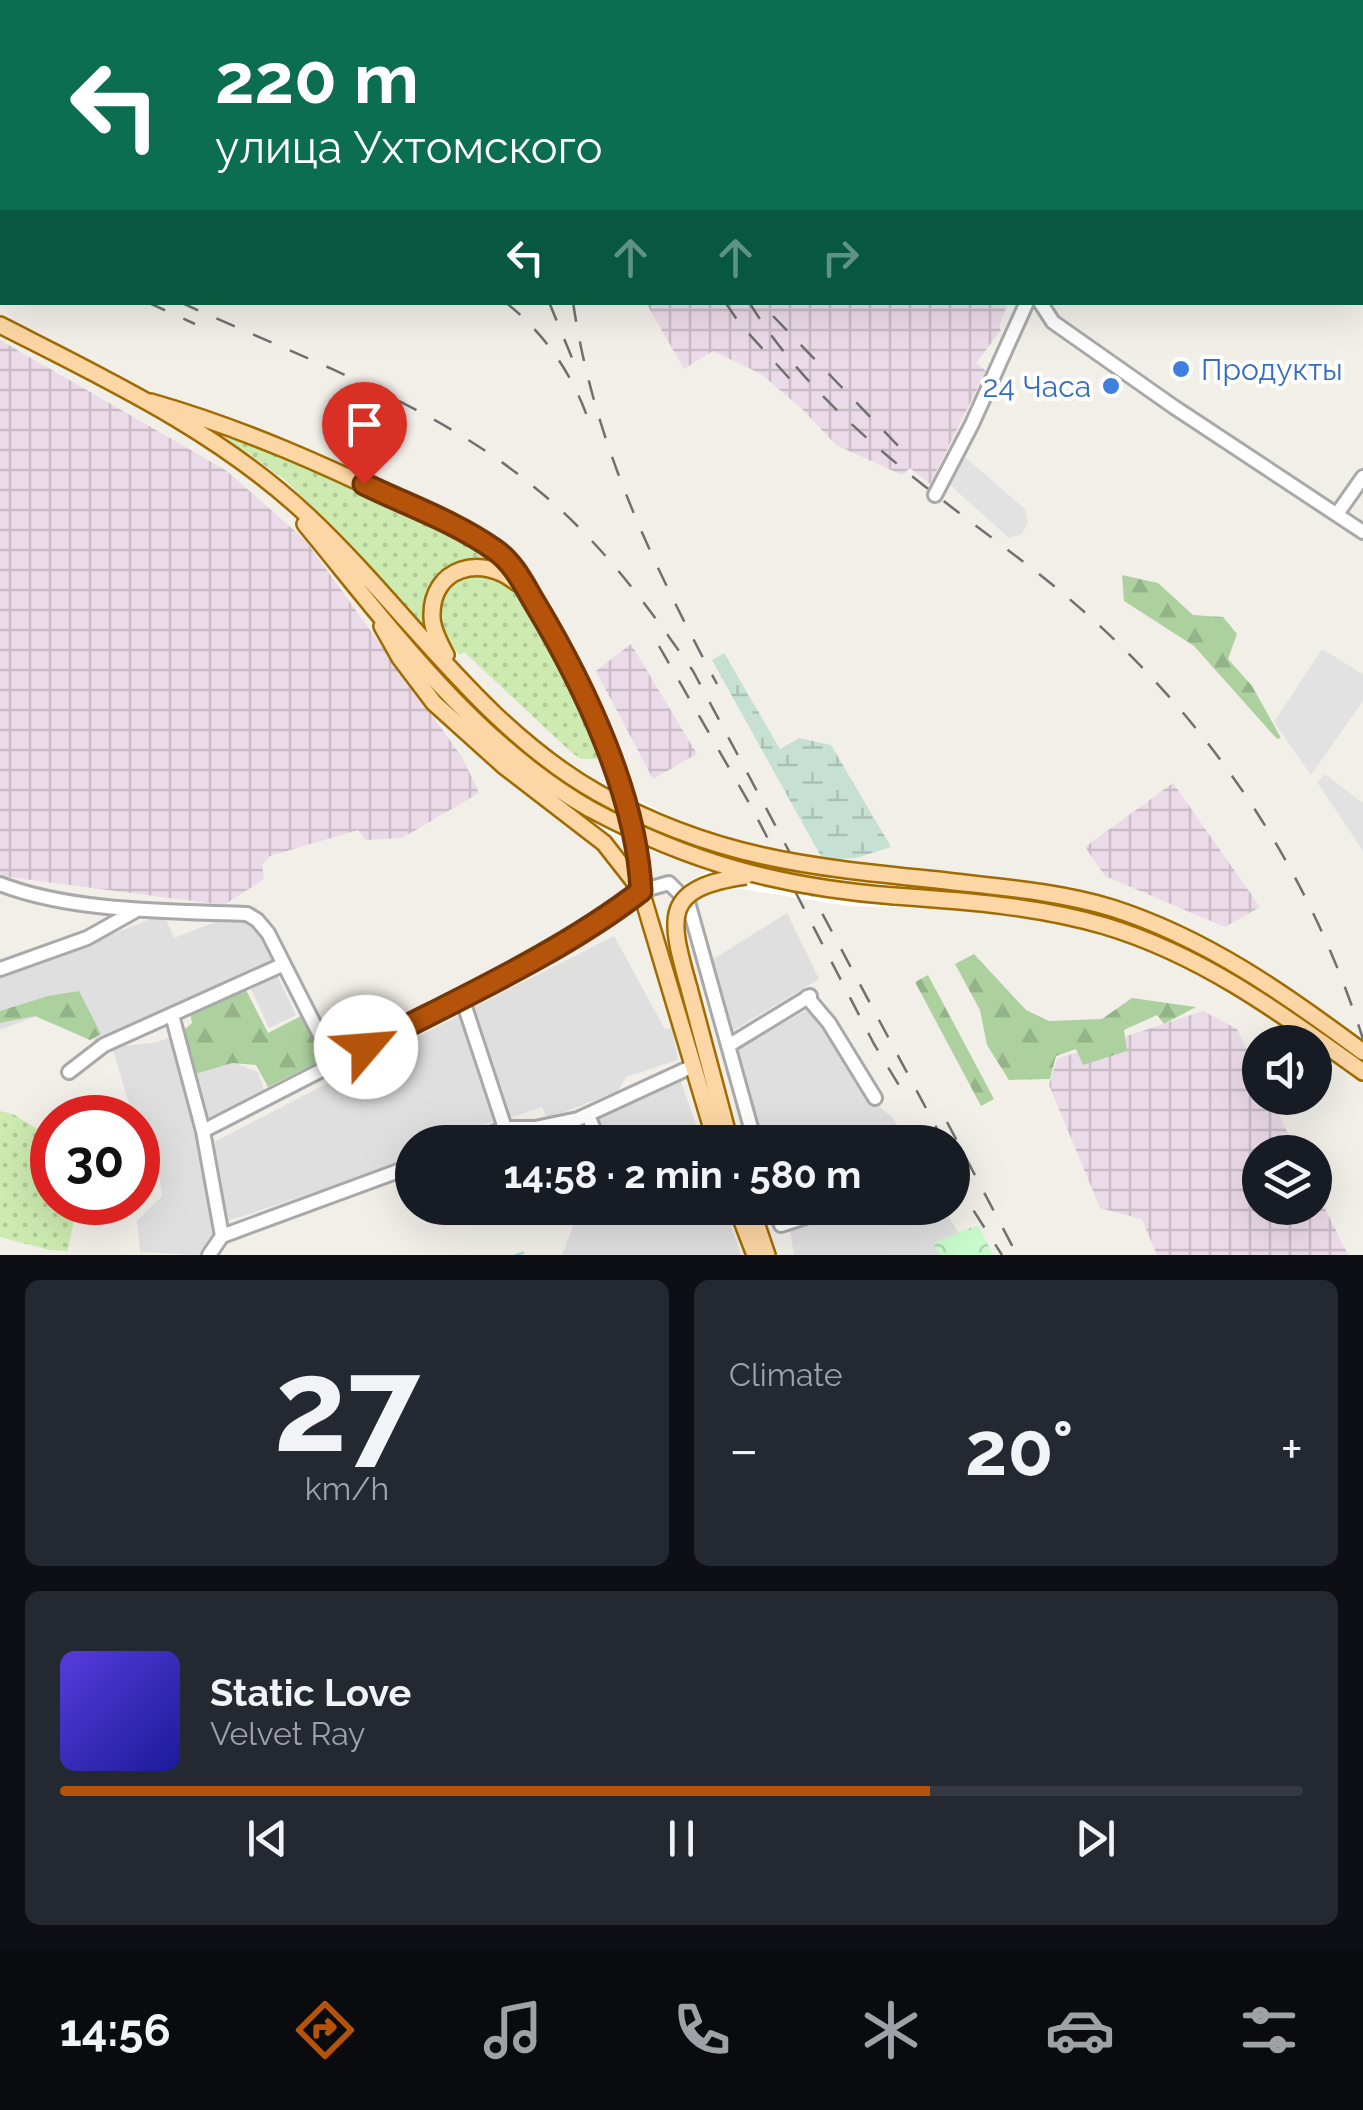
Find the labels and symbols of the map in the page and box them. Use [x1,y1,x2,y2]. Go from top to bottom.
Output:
place label: Продукты [1201,352,1343,387]
marker: Продукты [1170,358,1192,380]
place label: 24 Часа [983,369,1091,404]
marker: 24 Часа [1100,375,1122,397]
pin [322,382,407,485]
position arrow [314,995,418,1099]
speed limit sign: 30 [30,1095,160,1225]

